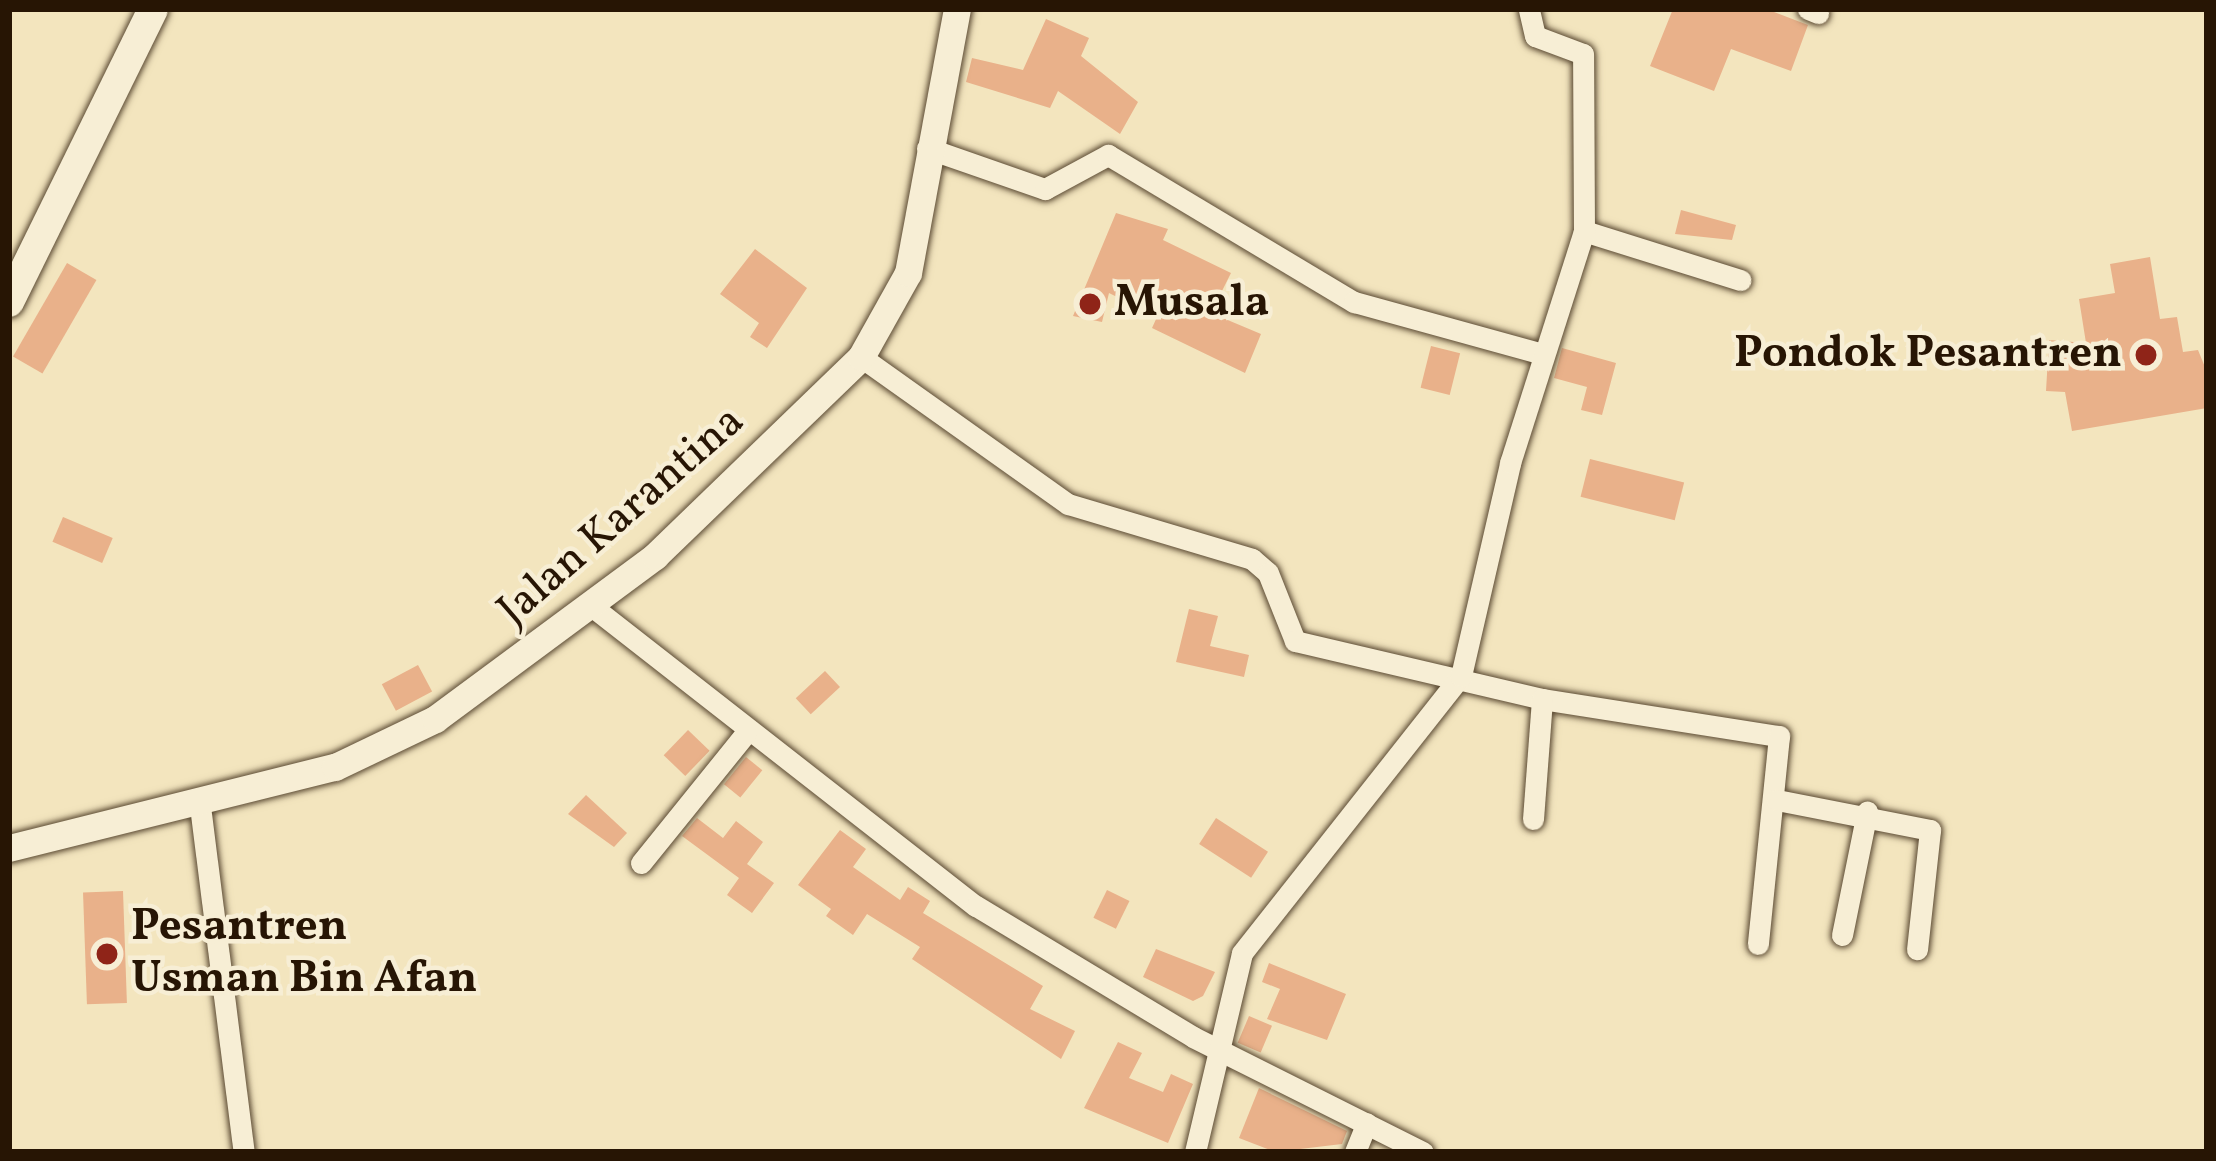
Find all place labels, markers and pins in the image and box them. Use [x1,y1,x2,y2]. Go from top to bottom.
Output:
place label: Musala [1114,277,1269,331]
marker: Musala [1077,291,1103,317]
place label: Pondok Pesantren [1734,328,2122,382]
marker: Pondok Pesantren [2133,342,2159,368]
place label: Pesantren Usman Bin Afan [131,901,478,1007]
marker: Pesantren Usman Bin Afan [94,941,120,967]

